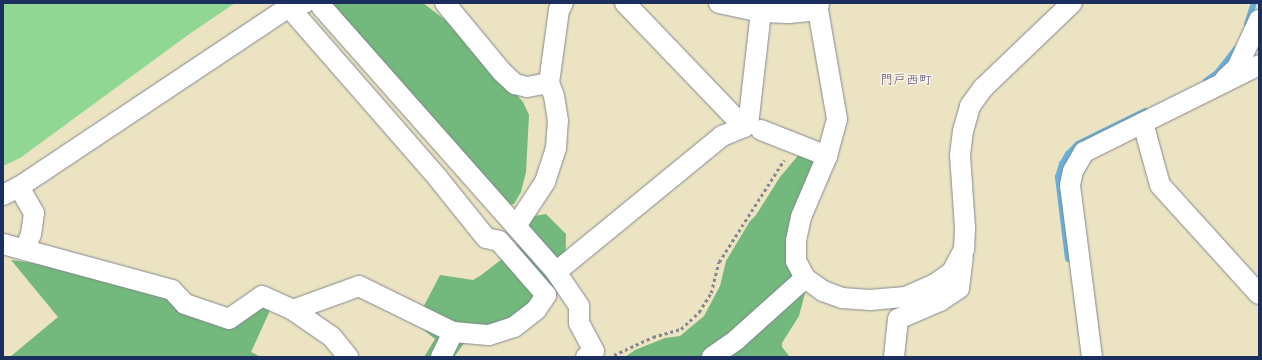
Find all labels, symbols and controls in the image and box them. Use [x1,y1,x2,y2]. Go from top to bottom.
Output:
district label: 門戸西町 [880,72,932,88]

